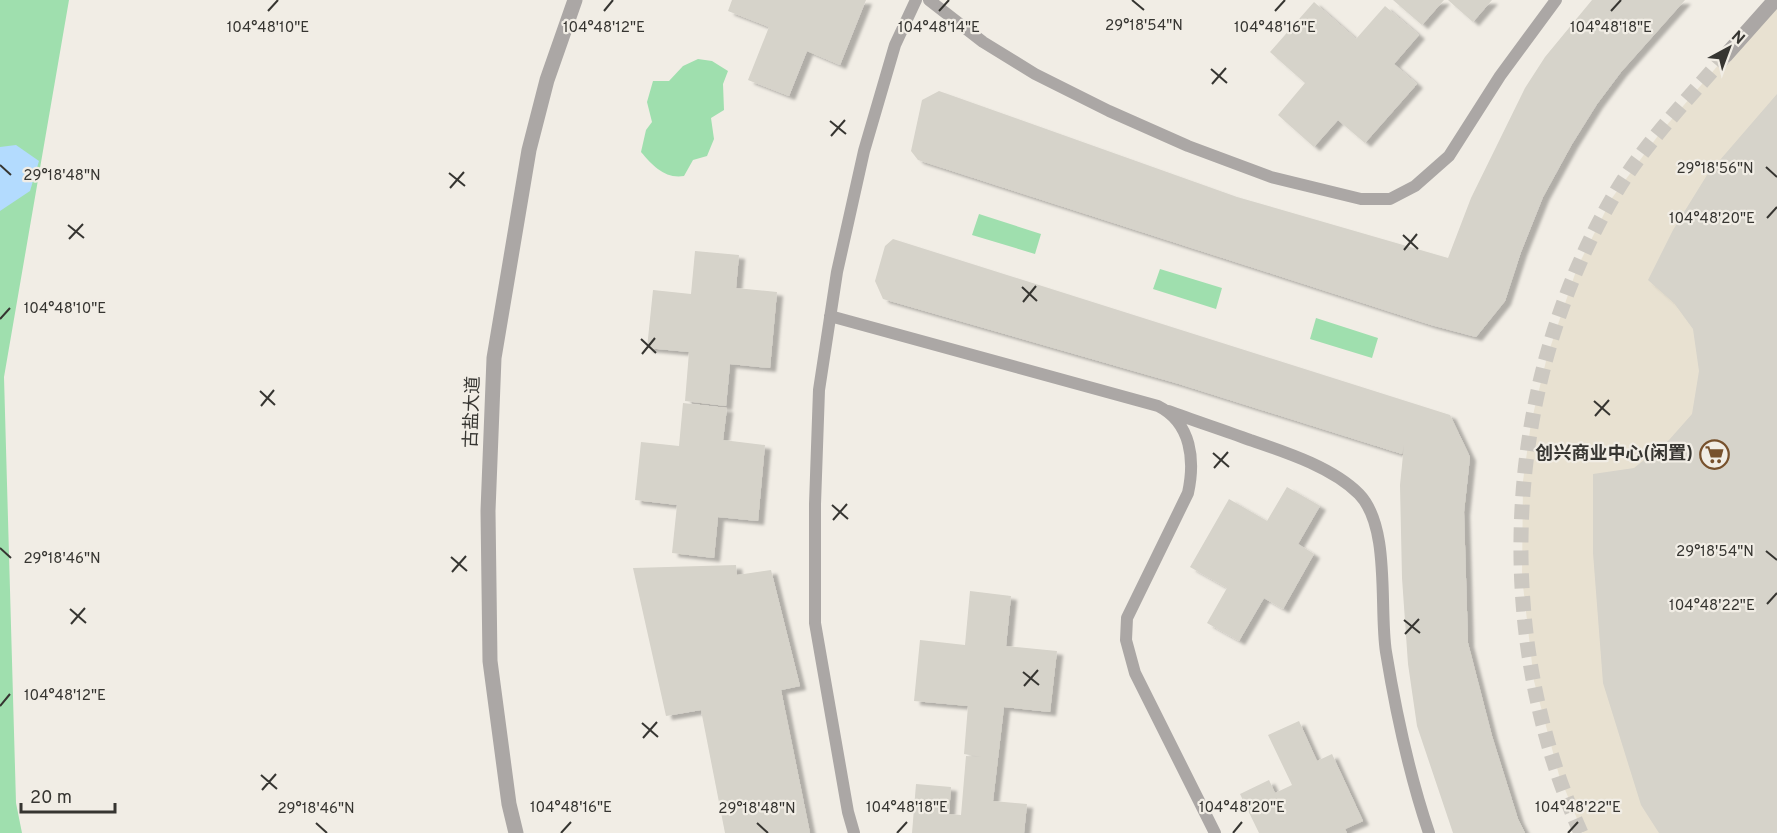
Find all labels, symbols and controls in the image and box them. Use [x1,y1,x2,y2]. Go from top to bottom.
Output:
text: 29°18'54"N [1105,17,1183,36]
north arrow [1699,18,1759,78]
text: 104°48'10"E [227,19,309,38]
text: 104°48'12"E [563,19,645,38]
text: 104°48'14"E [898,19,980,38]
text: 104°48'16"E [1234,19,1316,38]
text: 104°48'18"E [1570,19,1652,38]
text: N [1727,27,1748,50]
text: 29°18'56"N [1676,160,1754,179]
text: 29°18'48"N [23,167,101,186]
text: 104°48'20"E [1669,210,1755,229]
text: 104°48'10"E [24,300,106,319]
street label: 古盐大道 [460,376,486,448]
supermarket icon: 创兴商业中心(闲置) [1698,438,1730,470]
place label: 创兴商业中心(闲置) [1536,443,1693,466]
text: 29°18'54"N [1676,543,1754,562]
text: 29°18'46"N [23,550,101,569]
text: 104°48'22"E [1669,597,1755,616]
text: 104°48'12"E [24,687,106,706]
scale bar [21,776,116,814]
text: 20 m [30,787,72,810]
text: 104°48'16"E [530,799,612,818]
text: 104°48'18"E [866,799,948,818]
text: 104°48'20"E [1199,799,1285,818]
text: 104°48'22"E [1535,799,1621,818]
text: 29°18'46"N [277,800,355,819]
text: 29°18'48"N [718,800,796,819]

